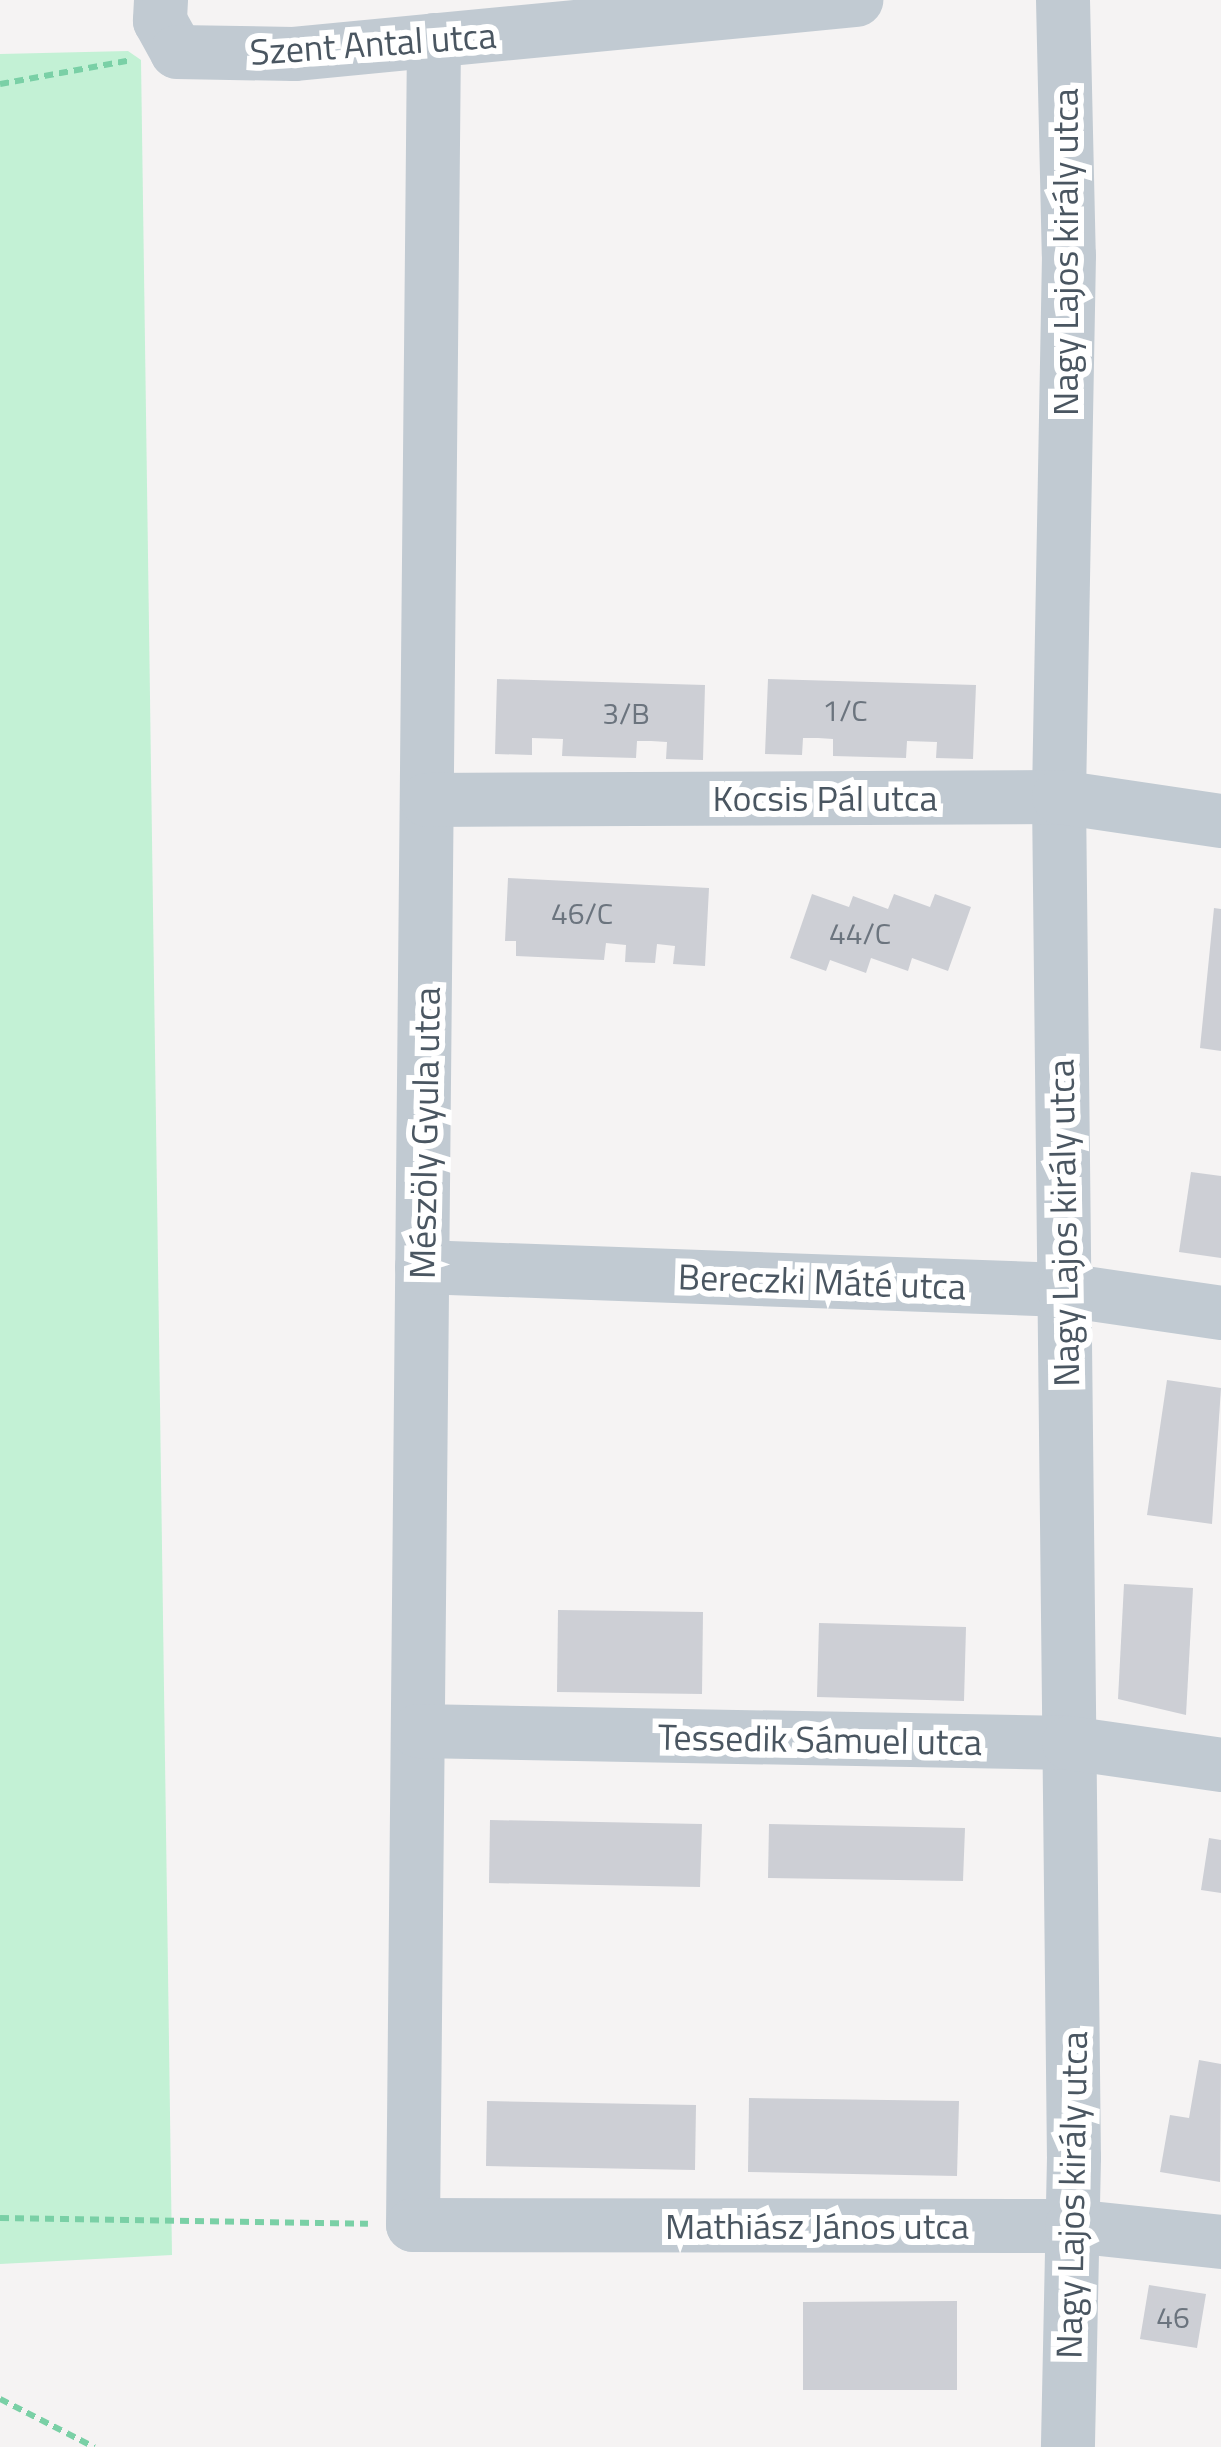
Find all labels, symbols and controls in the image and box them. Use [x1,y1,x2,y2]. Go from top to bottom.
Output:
street label: Szent Antal utca [248,13,498,73]
street label: Nagy Lajos király utca [1043,88,1087,416]
house number: 1/C [822,692,868,728]
house number: 3/B [602,695,650,731]
street label: Kocsis Pál utca [713,776,937,820]
house number: 46/C [551,895,613,931]
house number: 44/C [829,915,891,951]
street label: Mészöly Gyula utca [400,987,448,1279]
street label: Nagy Lajos király utca [1039,1059,1087,1387]
street label: Bereczki Máté utca [677,1254,967,1308]
street label: Tessedik Sámuel utca [658,1715,982,1763]
street label: Nagy Lajos király utca [1047,2031,1095,2359]
street label: Mathiász János utca [665,2204,969,2248]
house number: 46 [1156,2299,1190,2335]

